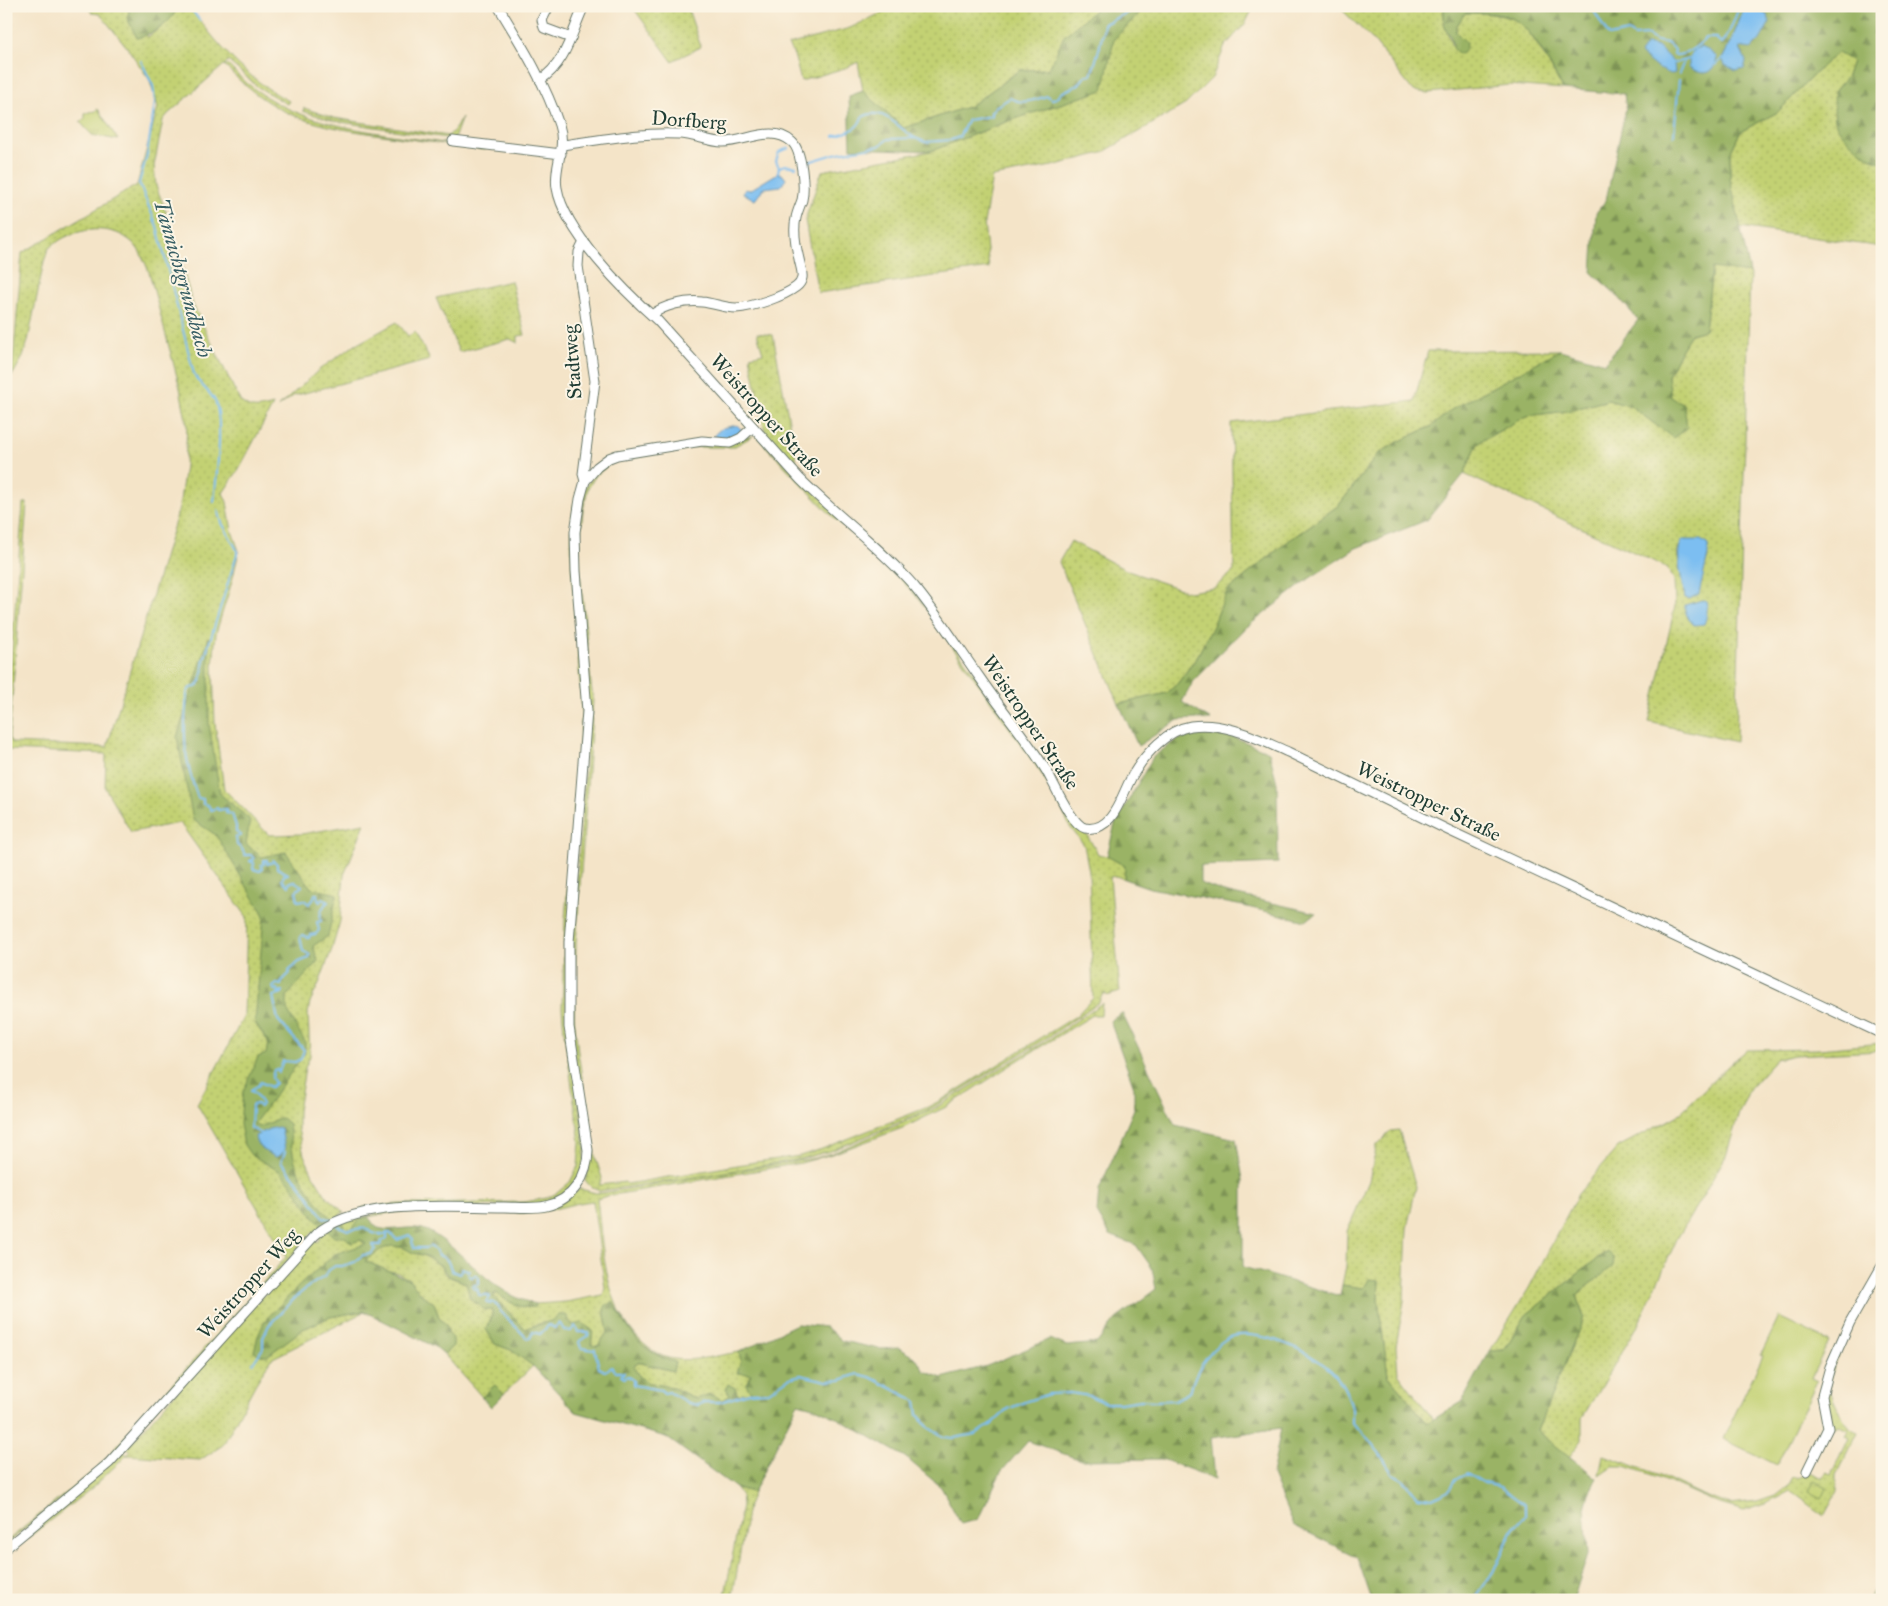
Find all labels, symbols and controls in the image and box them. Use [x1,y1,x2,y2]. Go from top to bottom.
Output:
street label: Dorfberg [651,105,728,136]
water label: Tännichtgrundbach [148,195,218,361]
street label: Stadtweg [557,323,588,400]
street label: Weistropper Straße [705,348,829,482]
street label: Weistropper Straße [977,650,1085,794]
street label: Weistropper Straße [1353,756,1505,846]
street label: Weistropper Weg [192,1222,305,1344]

